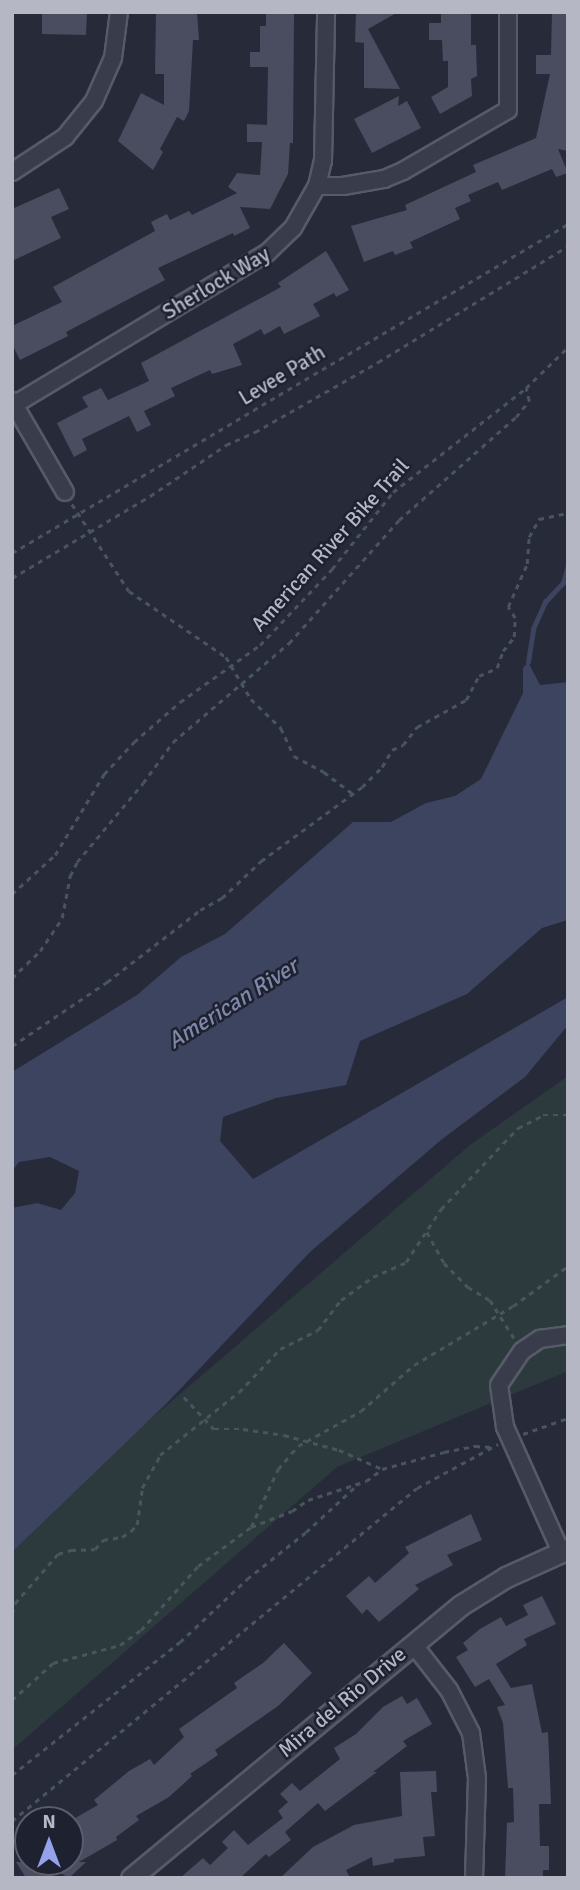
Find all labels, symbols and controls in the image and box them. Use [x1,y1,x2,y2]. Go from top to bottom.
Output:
street label: Sherlock Way [158,241,274,325]
street label: Levee Path [234,339,330,411]
street label: American River Bike Trail [246,453,414,637]
water label: American River [162,953,304,1055]
street label: Mira del Rio Drive [273,1641,411,1763]
north arrow [14,1806,84,1876]
text: N [42,1810,56,1834]

